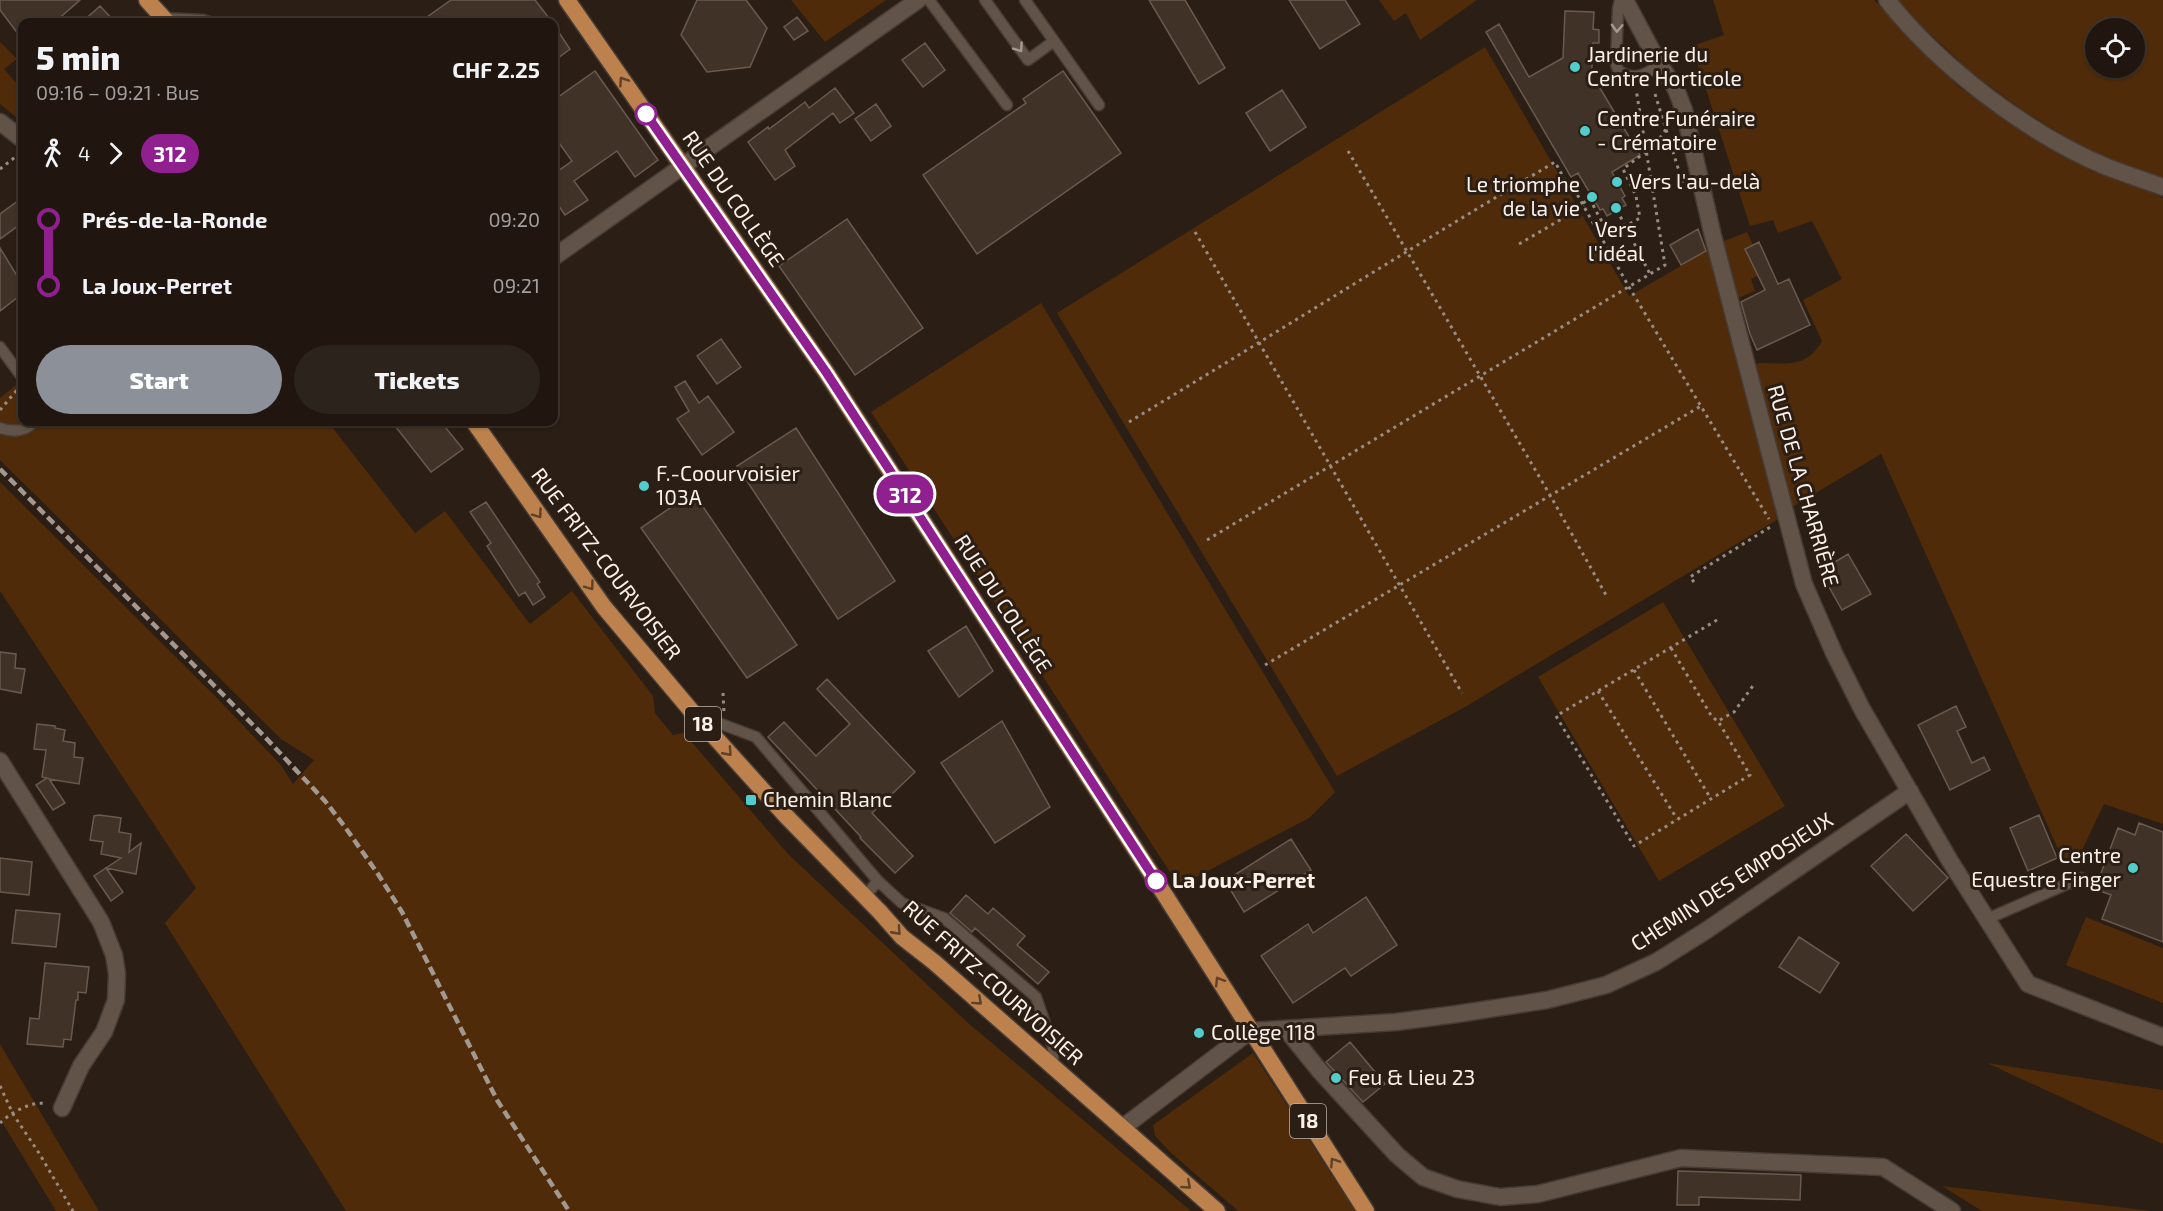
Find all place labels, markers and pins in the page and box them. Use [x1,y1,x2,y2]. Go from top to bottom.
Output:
place label: Jardinerie du Centre Horticole [1587,41,1742,90]
marker: Jardinerie du Centre Horticole [1568,60,1582,74]
unlabelled marker [635,103,657,125]
place label: Centre Funéraire - Crématoire [1597,105,1756,154]
marker: Centre Funéraire - Crématoire [1578,124,1592,138]
place label: Vers l'au-delà [1629,168,1760,193]
place label: Le triomphe de la vie [1466,171,1580,220]
marker: Vers l'au-delà [1610,175,1624,189]
marker: Le triomphe de la vie [1585,190,1599,204]
marker: Vers l'idéal [1609,201,1623,215]
place label: Vers l'idéal [1588,216,1645,265]
place label: F.-Coourvoisier 103A [656,460,800,509]
marker: F.-Coourvoisier 103A [637,479,651,493]
place label: Chemin Blanc [763,786,892,811]
marker: Chemin Blanc [744,793,758,807]
place label: Centre Equestre Finger [1971,842,2122,891]
marker: Centre Equestre Finger [2126,861,2140,875]
place label: La Joux-Perret [1172,867,1316,892]
marker: La Joux-Perret [1145,870,1167,892]
place label: Collège 118 [1211,1019,1316,1044]
marker: Collège 118 [1192,1026,1206,1040]
place label: Feu & Lieu 23 [1348,1064,1475,1089]
marker: Feu & Lieu 23 [1329,1071,1343,1085]

